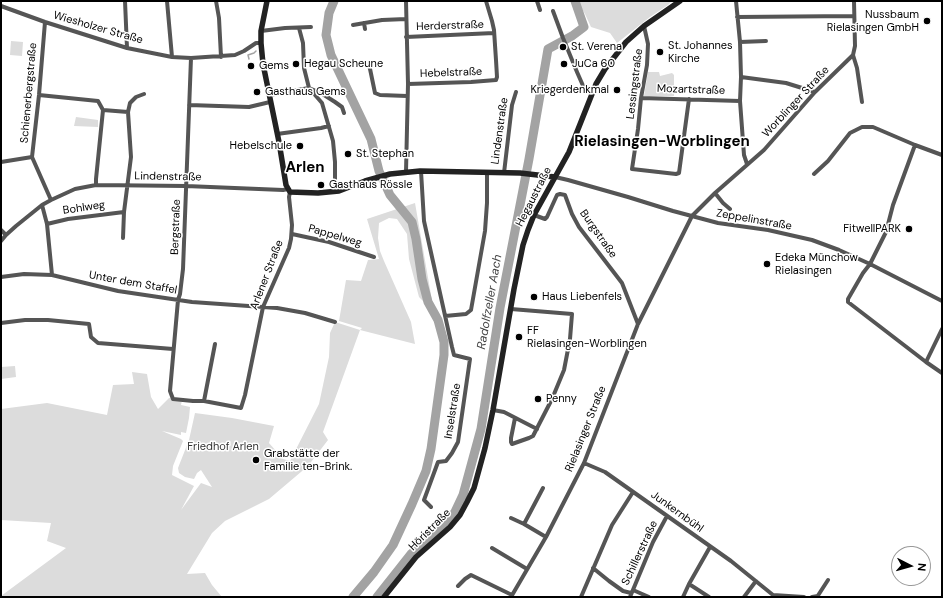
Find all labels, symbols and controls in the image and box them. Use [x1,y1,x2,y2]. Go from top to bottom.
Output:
place label: Nussbaum Rielasingen GmbH [827,8,919,34]
street label: Wiesholzer Straße [52,9,144,47]
marker: Nussbaum Rielasingen GmbH [922,16,932,26]
street label: Herderstraße [416,18,484,34]
place label: St. Johannes Kirche [668,39,733,65]
place label: St. Verena [571,40,622,54]
street label: Schienerbergstraße [18,42,40,144]
marker: St. Verena [558,42,568,52]
marker: St. Johannes Kirche [655,47,665,57]
street label: Lessingstraße [624,48,646,120]
place label: Hegau Scheune [304,57,383,71]
place label: JuCa 60 [572,57,615,71]
place label: Gems [259,59,289,73]
marker: Hegau Scheune [291,59,301,69]
marker: JuCa 60 [559,59,569,69]
marker: Gems [246,61,256,71]
street label: Worblinger Straße [760,64,832,140]
street label: Hebelstraße [420,65,482,81]
street label: Mozartstraße [657,82,725,98]
place label: Kriegerdenkmal [530,83,609,97]
place label: Gasthaus Gems [265,85,346,99]
marker: Kriegerdenkmal [612,85,622,95]
marker: Gasthaus Gems [252,87,262,97]
street label: Lindenstraße [489,97,511,165]
district label: Rielasingen-Worblingen [574,133,750,151]
place label: Hebelschule [230,139,292,153]
marker: Hebelschule [295,141,305,151]
place label: St. Stephan [356,147,414,161]
marker: St. Stephan [343,149,353,159]
district label: Arlen [285,159,325,177]
street label: Hegaustraße [513,165,555,229]
street label: Lindenstraße [134,170,202,184]
place label: Gasthaus Rössle [329,178,412,192]
marker: Gasthaus Rössle [316,180,326,190]
street label: Bohlweg [62,199,106,217]
street label: Bergstraße [168,199,184,255]
street label: Burgstraße [577,207,619,261]
street label: Zeppelinstraße [715,207,793,233]
street label: Pappelweg [307,222,363,250]
place label: FitwellPARK [843,222,901,236]
marker: FitwellPARK [904,224,914,234]
street label: Arlener Straße [248,238,286,312]
place label: Edeka Münchow Rielasingen [775,251,858,277]
water label: Radolfzeller Aach [475,253,505,351]
marker: Edeka Münchow Rielasingen [762,259,772,269]
street label: Unter dem Staffel [88,269,178,297]
place label: Haus Liebenfels [542,290,622,304]
marker: Haus Liebenfels [529,292,539,302]
place label: FF Rielasingen-Worblingen [527,324,647,350]
marker: FF Rielasingen-Worblingen [514,332,524,342]
street label: Inselstraße [442,382,464,440]
street label: Rielasinger Straße [563,384,609,474]
place label: Penny [546,392,577,406]
marker: Penny [533,394,543,404]
park label: Friedhof Arlen [187,440,259,454]
place label: Grabstätte der Familie ten-Brink. [264,447,352,473]
marker: Grabstätte der Familie ten-Brink. [251,455,261,465]
street label: Junkernbühl [648,488,706,536]
street label: Höristraße [406,506,454,554]
street label: Schillerstraße [619,519,661,587]
north arrow [891,546,931,586]
text: N [915,562,929,572]

